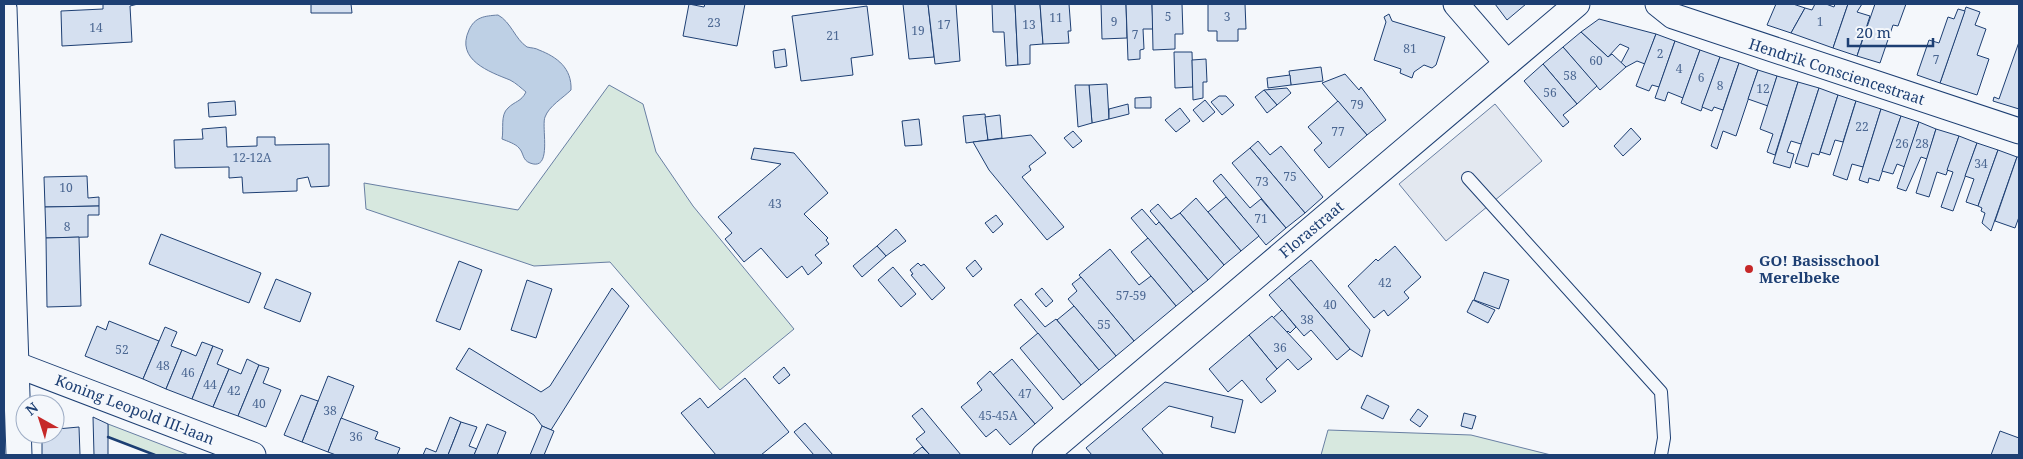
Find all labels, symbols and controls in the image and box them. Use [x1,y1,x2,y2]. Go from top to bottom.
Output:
house number: 5 [1165,8,1171,25]
house number: 3 [1224,8,1231,25]
house number: 11 [1049,9,1063,26]
house number: 9 [1111,13,1117,30]
house number: 1 [1817,13,1823,30]
house number: 23 [707,14,721,31]
scale bar [1848,15,1933,47]
house number: 17 [937,16,951,33]
house number: 13 [1022,16,1036,33]
house number: 14 [89,19,103,36]
house number: 19 [911,22,925,39]
text: 20 m [1856,22,1891,42]
house number: 7 [1132,26,1139,43]
house number: 21 [826,27,840,44]
street label: Hendrik Consciencestraat [1746,33,1928,109]
house number: 81 [1403,40,1417,57]
house number: 2 [1657,45,1663,62]
house number: 7 [1933,51,1940,68]
house number: 60 [1589,52,1603,69]
house number: 4 [1676,60,1683,77]
house number: 58 [1563,67,1577,84]
house number: 6 [1698,69,1705,86]
house number: 8 [1717,77,1724,94]
house number: 12 [1756,80,1770,97]
house number: 56 [1543,84,1557,101]
house number: 79 [1350,96,1364,113]
house number: 22 [1855,118,1869,135]
house number: 77 [1331,123,1345,140]
house number: 26 [1895,135,1909,152]
house number: 28 [1915,135,1929,152]
house number: 12-12A [232,149,272,166]
house number: 34 [1974,155,1988,172]
house number: 75 [1283,168,1297,185]
house number: 73 [1255,173,1269,190]
house number: 10 [59,179,73,196]
house number: 43 [768,195,782,212]
street label: Florastraat [1275,196,1347,262]
house number: 71 [1254,210,1268,227]
house number: 8 [64,218,71,235]
place label: GO! Basisschool Merelbeke [1759,250,1880,287]
marker: GO! Basisschool Merelbeke [1743,263,1755,275]
house number: 42 [1378,274,1392,291]
house number: 57-59 [1116,287,1146,304]
house number: 40 [1323,296,1337,313]
house number: 38 [1300,311,1314,328]
house number: 55 [1097,316,1111,333]
house number: 36 [1273,339,1287,356]
house number: 52 [115,341,129,358]
house number: 48 [156,357,170,374]
house number: 46 [181,364,195,381]
street label: Koning Leopold III-laan [53,369,218,449]
house number: 44 [203,376,217,393]
house number: 42 [227,382,241,399]
house number: 47 [1018,385,1032,402]
north arrow [15,394,65,444]
house number: 40 [252,395,266,412]
text: N [21,398,42,419]
house number: 38 [323,402,337,419]
house number: 45-45A [978,407,1018,424]
house number: 36 [349,428,363,445]

